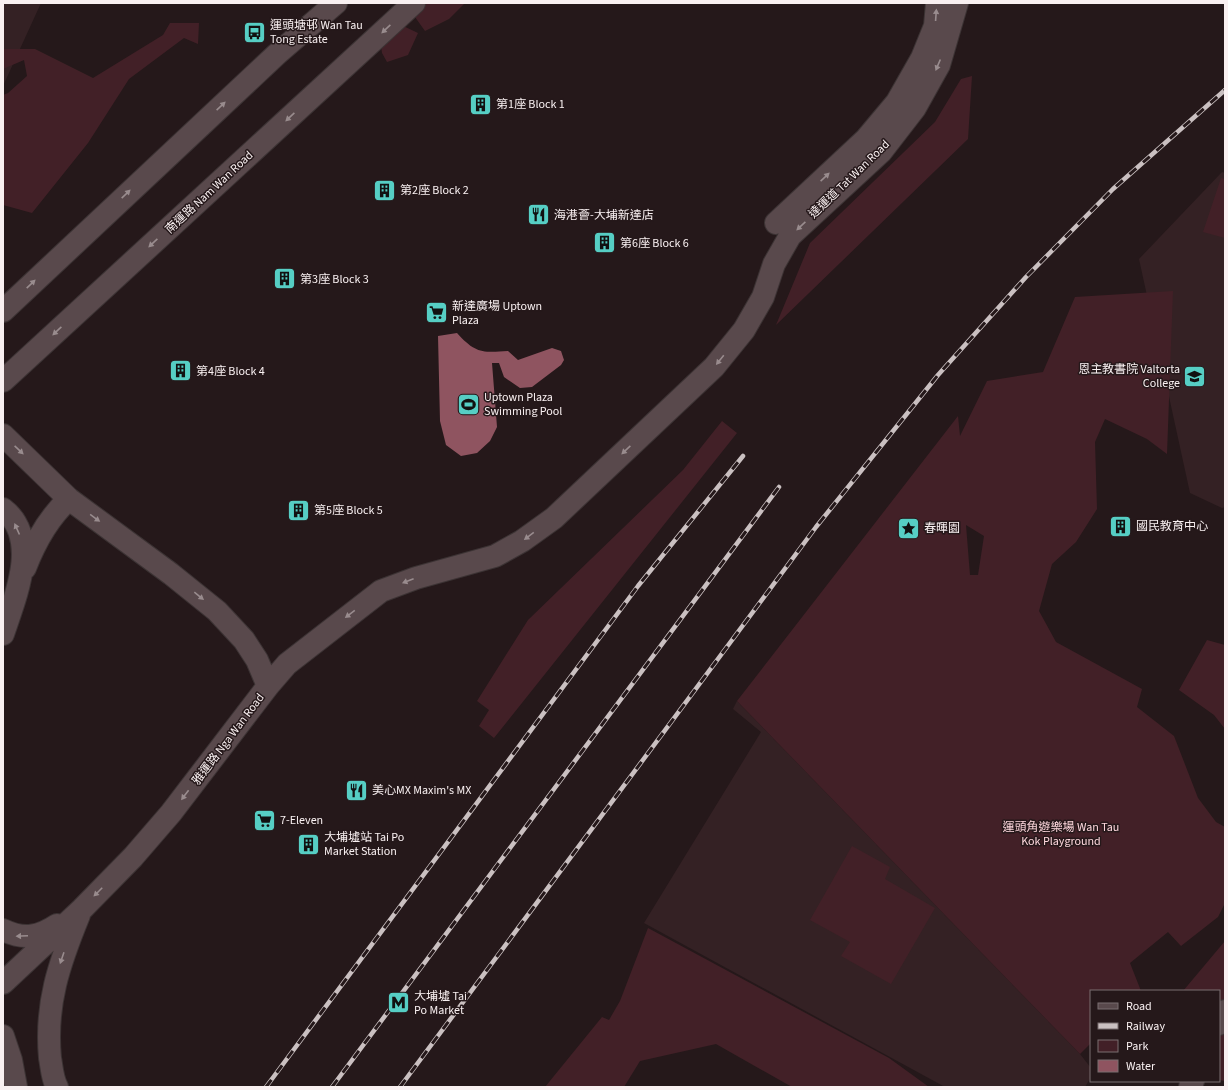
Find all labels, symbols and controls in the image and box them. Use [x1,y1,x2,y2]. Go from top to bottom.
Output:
one-way arrow [932,9,939,21]
place label: 運頭塘邨 Wan Tau Tong Estate [270,17,363,48]
bus stop icon: 運頭塘邨 Wan Tau Tong Estate [242,19,268,45]
one-way arrow [380,25,391,34]
one-way arrow [935,59,941,70]
building icon: 第1座 Block 1 [468,91,494,117]
place label: 第1座 Block 1 [496,96,565,113]
one-way arrow [215,101,226,110]
one-way arrow [285,113,295,122]
street label: 達運道 Tat Wan Road [805,136,893,222]
street label: 南運路 Nam Wan Road [162,147,257,238]
one-way arrow [820,172,830,182]
building icon: 第2座 Block 2 [372,177,398,203]
place label: 第2座 Block 2 [400,182,469,199]
one-way arrow [120,190,131,199]
restaurant icon: 海港薈-大埔新達店 [525,202,551,228]
place label: 海港薈-大埔新達店 [554,207,654,224]
one-way arrow [796,221,806,231]
building icon: 第6座 Block 6 [591,230,617,256]
place label: 第6座 Block 6 [620,235,689,252]
one-way arrow [148,239,158,248]
building icon: 第3座 Block 3 [271,266,297,292]
place label: 第3座 Block 3 [300,271,369,288]
one-way arrow [26,279,36,289]
place label: 新達廣場 Uptown Plaza [452,298,542,329]
supermarket icon: 新達廣場 Uptown Plaza [424,300,450,326]
one-way arrow [52,327,62,336]
one-way arrow [715,355,724,366]
building icon: 第4座 Block 4 [168,358,194,384]
place label: 恩主教書院 Valtorta College [1078,361,1180,392]
place label: 第4座 Block 4 [196,363,265,380]
school or university icon: 恩主教書院 Valtorta College [1182,363,1208,389]
place label: Uptown Plaza Swimming Pool [484,389,562,420]
sports icon: Uptown Plaza Swimming Pool [455,391,481,417]
one-way arrow [14,445,24,455]
one-way arrow [621,445,631,455]
building icon: 第5座 Block 5 [286,497,312,523]
place label: 第5座 Block 5 [314,502,383,519]
building icon: 國民教育中心 [1107,513,1133,539]
one-way arrow [90,514,100,522]
place icon: 春暉園 [895,515,921,541]
place label: 國民教育中心 [1136,518,1208,535]
place label: 春暉園 [924,520,960,537]
one-way arrow [14,523,20,534]
one-way arrow [523,532,534,541]
one-way arrow [401,578,413,584]
one-way arrow [194,592,205,601]
one-way arrow [344,610,355,618]
street label: 雅運路 Nga Wan Road [188,690,268,789]
restaurant icon: 美心MX Maxim's MX [344,777,370,803]
place label: 美心MX Maxim's MX [372,782,471,799]
one-way arrow [181,790,189,800]
supermarket icon: 7-Eleven [252,807,278,833]
place label: 7-Eleven [280,812,323,829]
park label: 運頭角遊樂場 Wan Tau Kok Playground [1003,819,1119,850]
place label: 大埔墟站 Tai Po Market Station [324,829,404,860]
building icon: 大埔墟站 Tai Po Market Station [295,831,321,857]
one-way arrow [94,887,103,897]
one-way arrow [16,932,28,939]
one-way arrow [59,952,65,964]
place label: 大埔墟 Tai Po Market [414,988,467,1019]
metro station icon: 大埔墟 Tai Po Market [385,990,411,1016]
legend [1090,990,1220,1082]
text: Road [1126,998,1152,1015]
text: Railway [1126,1018,1165,1035]
text: Park [1126,1038,1148,1055]
text: Water [1126,1058,1156,1075]

